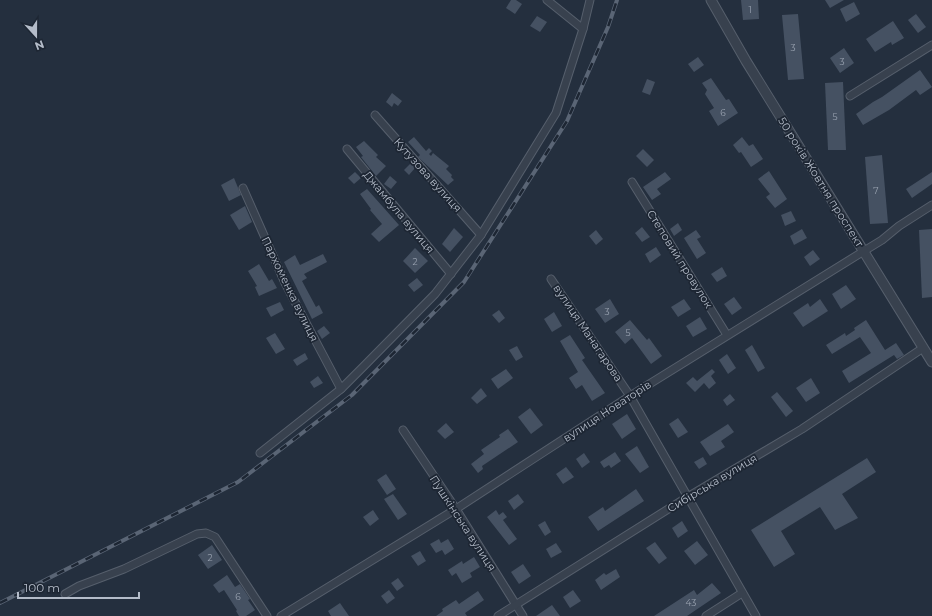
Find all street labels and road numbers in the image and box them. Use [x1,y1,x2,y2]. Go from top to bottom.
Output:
street label: 50 років Жовтня проспект [775,115,867,250]
street label: Кутузова вулиця [391,135,465,215]
street label: Джамбула вулиця [361,168,437,256]
street label: Степовий провулок [644,207,716,311]
street label: Пархоменка вулиця [258,234,322,344]
street label: вулиця Манагарова [550,282,626,384]
street label: вулиця Новаторів [560,377,654,445]
street label: Сибірська вулиця [664,451,760,515]
street label: Пушкінська вулиця [427,472,499,574]

